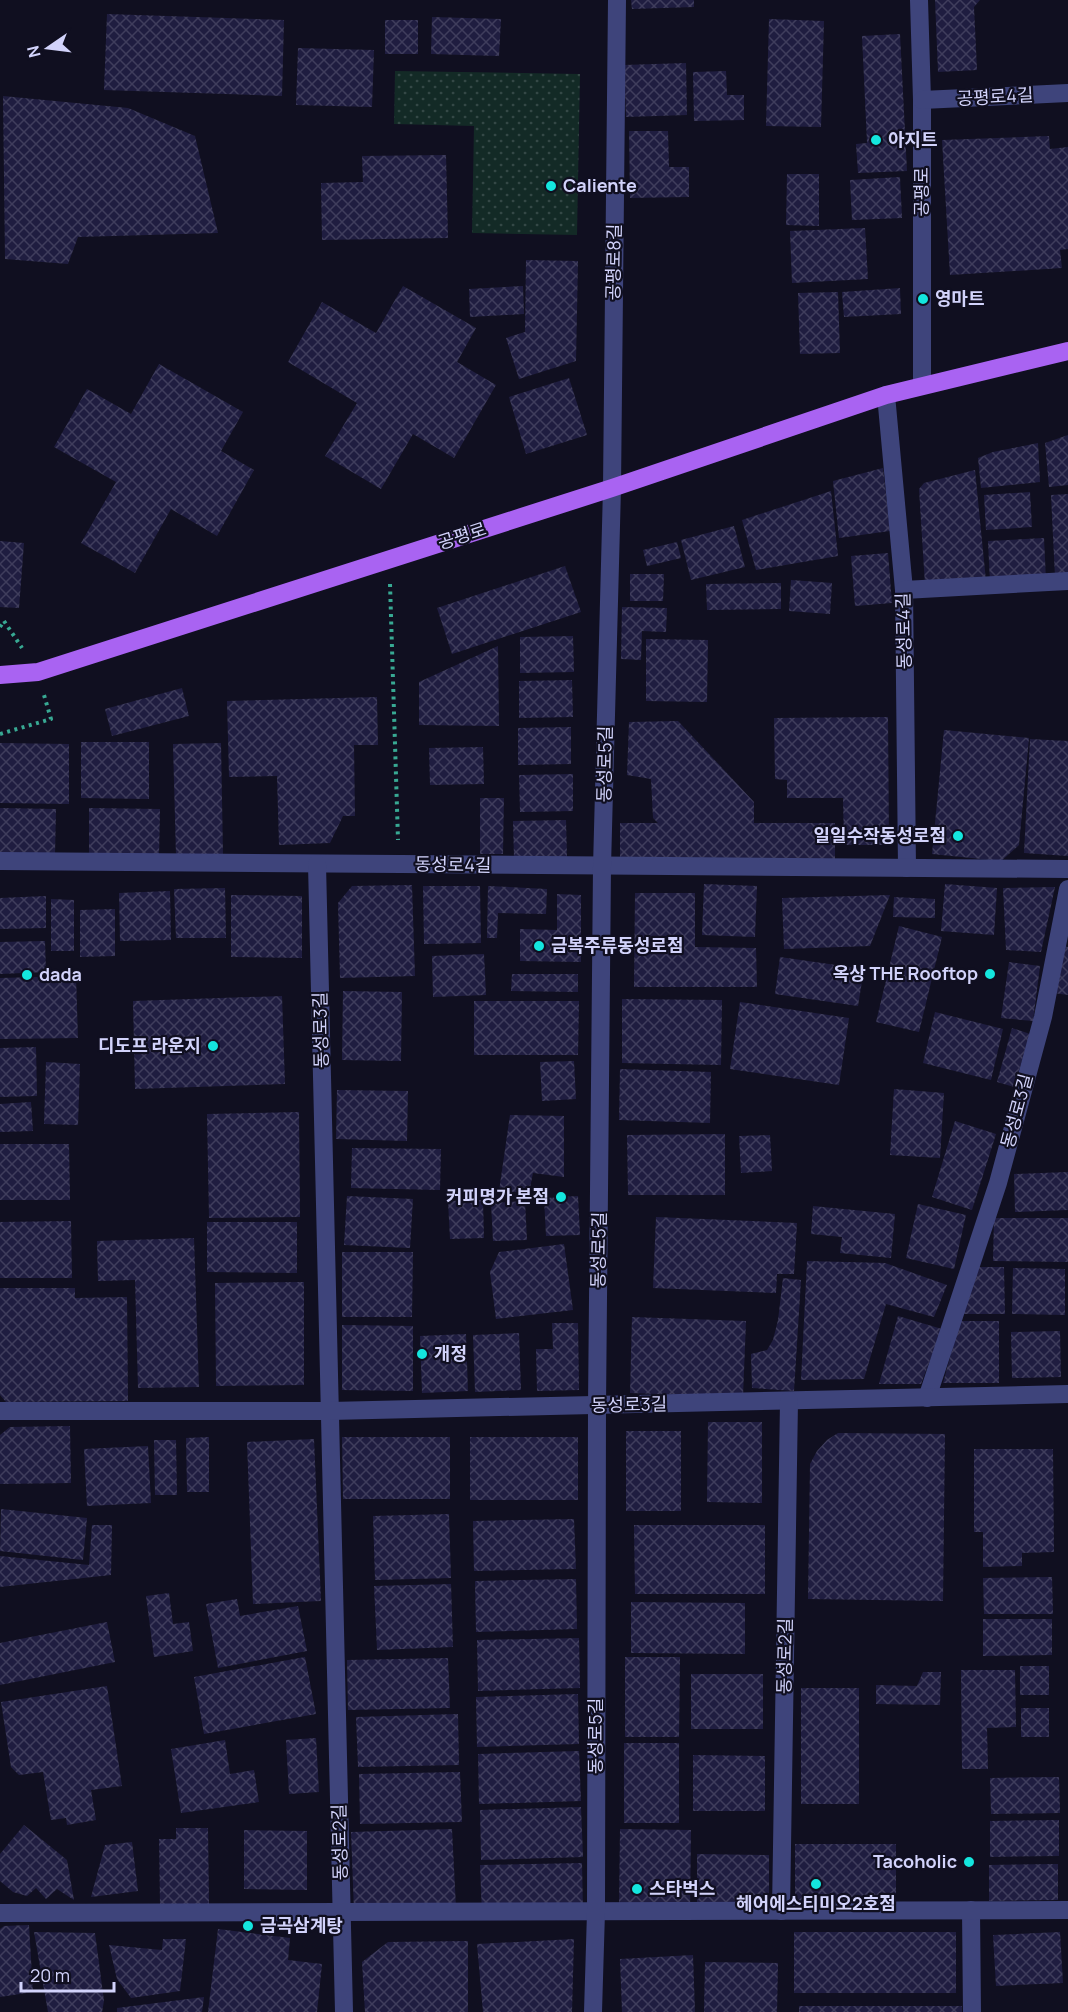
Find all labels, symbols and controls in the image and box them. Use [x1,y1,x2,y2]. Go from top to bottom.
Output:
north arrow [18,18,78,78]
text: N [21,43,46,60]
street label: 공평로4길 [956,82,1034,110]
place label: 아지트 [888,127,938,151]
marker: 아지트 [869,133,883,147]
street label: 공평로 [909,167,933,217]
place label: Caliente [563,173,637,197]
marker: Caliente [544,179,558,193]
street label: 공평로8길 [600,223,626,301]
place label: 영마트 [935,286,985,310]
marker: 영마트 [916,292,930,306]
street label: 공평로 [434,516,489,554]
street label: 동성로4길 [890,592,916,670]
street label: 동성로5길 [591,725,617,803]
place label: 일일수작동성로점 [814,823,946,847]
marker: 일일수작동성로점 [951,829,965,843]
street label: 동성로4길 [414,851,492,877]
place label: 금복주류동성로점 [551,933,683,957]
marker: 금복주류동성로점 [532,939,546,953]
place label: 옥상 THE Rooftop [833,961,978,985]
place label: dada [39,962,82,986]
marker: 옥상 THE Rooftop [983,967,997,981]
marker: dada [20,968,34,982]
street label: 동성로3길 [307,992,333,1068]
place label: 디도프 라운지 [98,1033,201,1057]
marker: 디도프 라운지 [206,1039,220,1053]
street label: 동성로3길 [995,1071,1037,1151]
place label: 커피명가 본점 [446,1184,549,1208]
marker: 커피명가 본점 [554,1190,568,1204]
street label: 동성로5길 [585,1211,611,1289]
place label: 개정 [434,1341,467,1365]
marker: 개정 [415,1347,429,1361]
street label: 동성로3길 [591,1391,667,1417]
street label: 동성로2길 [771,1618,797,1694]
street label: 동성로5길 [583,1698,607,1774]
street label: 동성로2길 [326,1804,352,1880]
place label: Tacoholic [873,1849,957,1873]
marker: Tacoholic [962,1855,976,1869]
place label: 스타벅스 [649,1876,715,1900]
marker: 헤어에스티미오2호점 [809,1877,823,1891]
marker: 스타벅스 [630,1882,644,1896]
place label: 헤어에스티미오2호점 [736,1891,896,1915]
place label: 금곡삼계탕 [260,1913,343,1937]
marker: 금곡삼계탕 [241,1919,255,1933]
scale bar [21,1955,114,1993]
text: 20 m [30,1963,70,1987]

